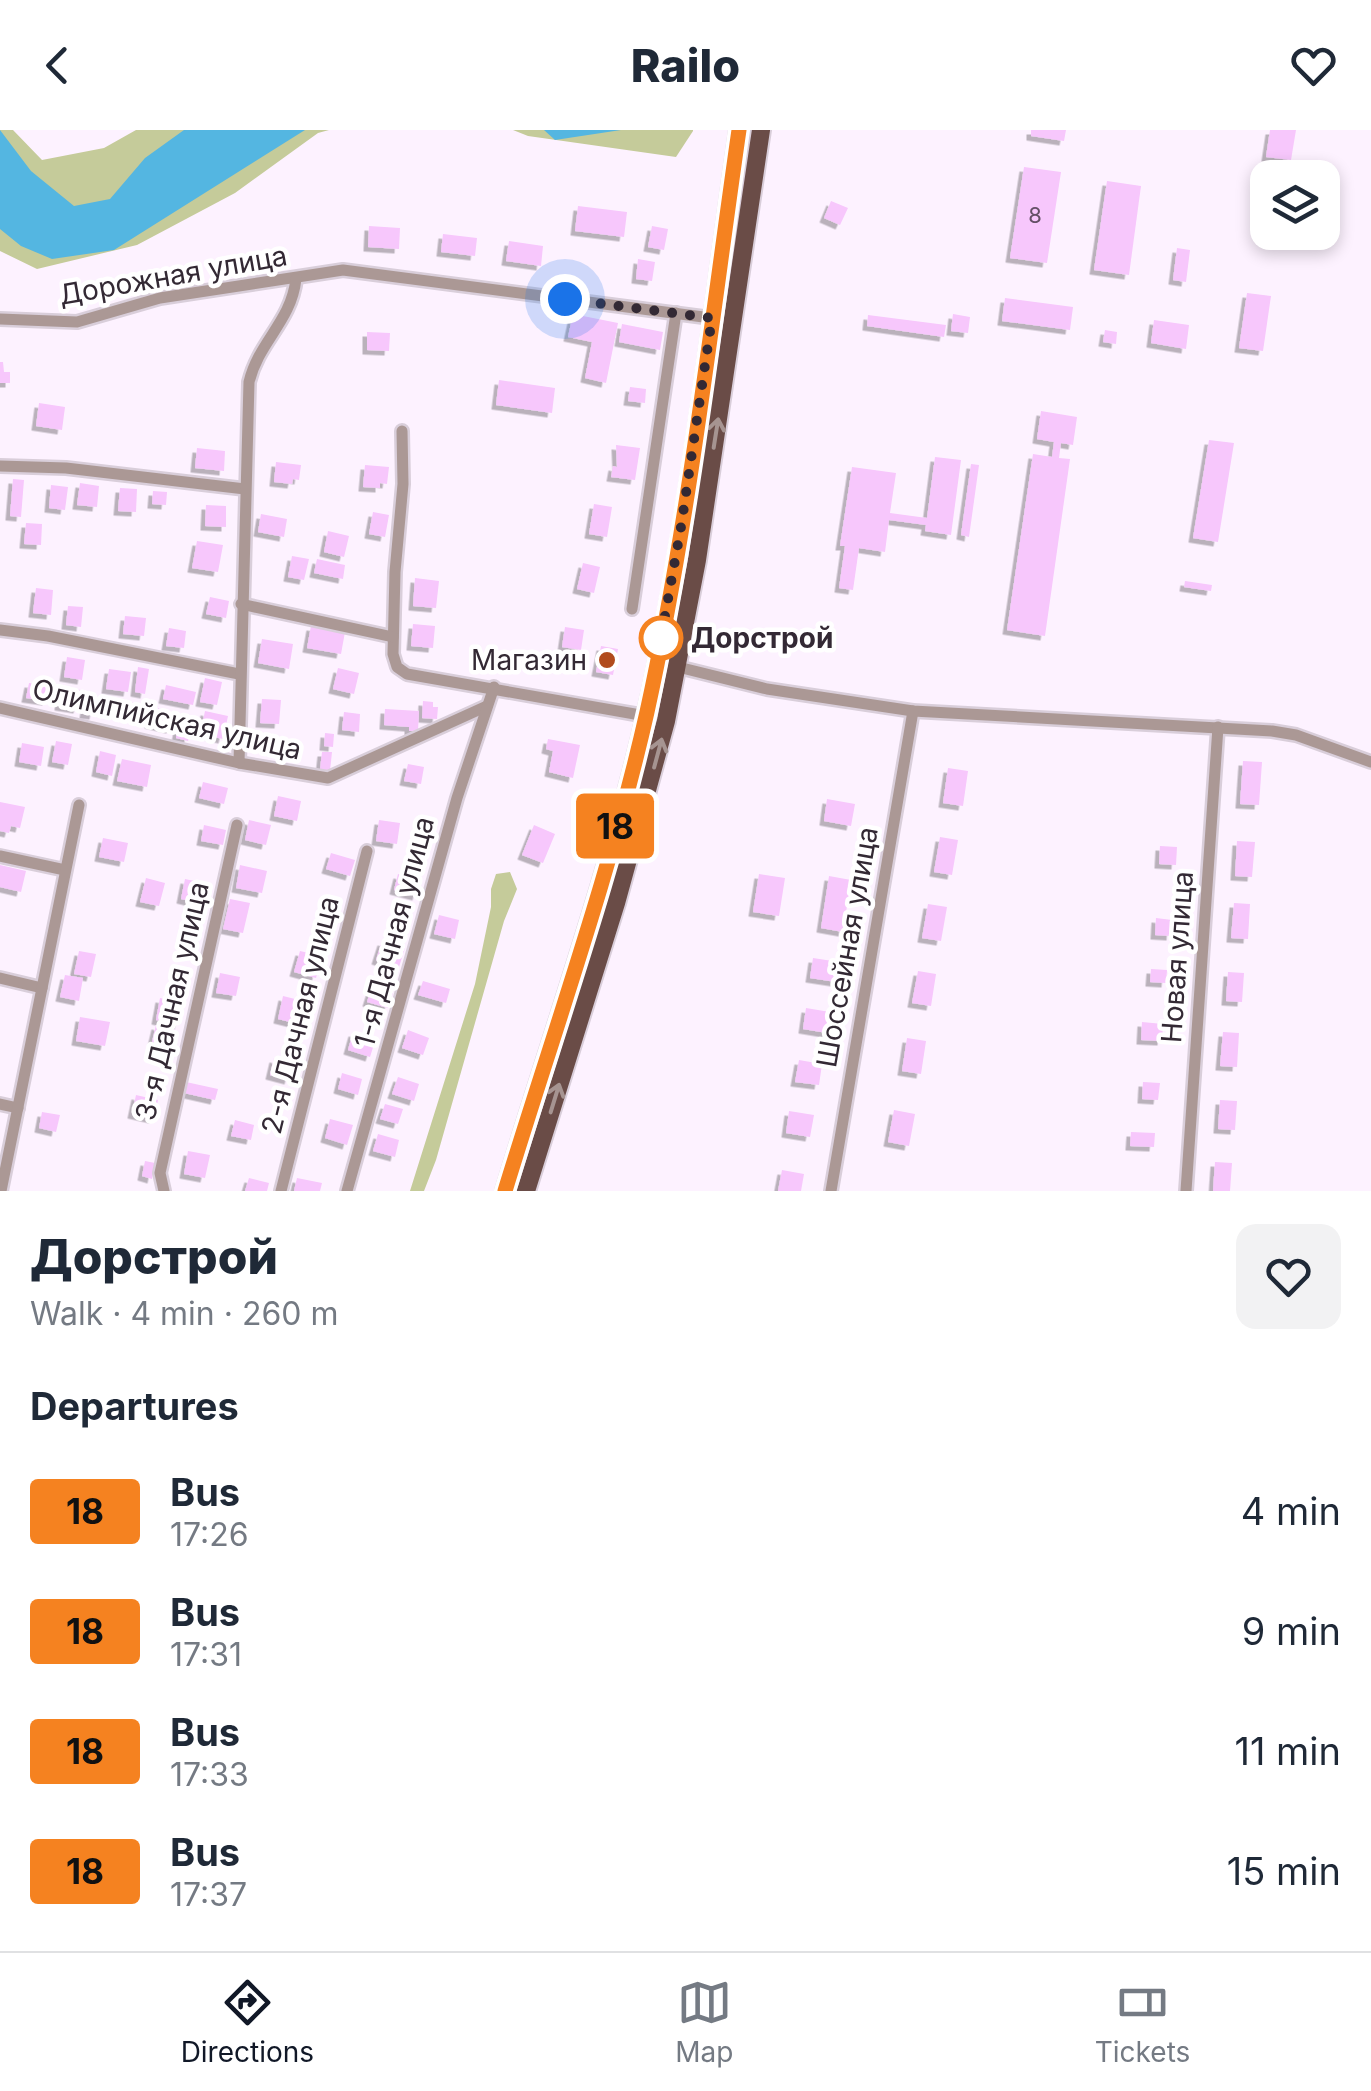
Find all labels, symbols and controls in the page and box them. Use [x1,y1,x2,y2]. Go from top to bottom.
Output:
icon: back [30,38,85,93]
text: Railo [631,38,740,93]
icon: heart [1286,38,1341,93]
map controls [1250,160,1340,250]
button: layers [1250,160,1340,250]
house number: 8 [1028,202,1042,228]
street label: Дорожная улица [56,238,290,312]
your location [540,274,590,324]
one-way arrow [707,418,726,450]
marker: Дорстрой [640,617,682,659]
place label: Дорстрой [691,621,833,655]
place label: Магазин [471,643,587,677]
marker: Магазин [596,649,618,671]
street label: Олимпийская улица [29,671,305,767]
one-way arrow [649,738,668,769]
line badge: 18 [570,794,660,858]
text: 18 [596,805,634,847]
street label: 1-я Дачная улица [347,813,441,1051]
street label: Шоссейная улица [809,824,885,1070]
street label: Новая улица [1154,870,1200,1044]
street label: 3-я Дачная улица [128,878,216,1124]
street label: 2-я Дачная улица [254,893,346,1137]
one-way arrow [547,1083,565,1114]
button: heart [1236,1224,1341,1329]
text: Дорстрой [30,1227,278,1286]
text: Walk · 4 min · 260 m [30,1294,339,1333]
text: Departures [30,1383,239,1429]
text: Bus [170,1469,240,1515]
text: 4 min [1241,1488,1341,1534]
text: 18 [66,1490,104,1532]
text: 17:26 [170,1515,249,1554]
text: Bus [170,1589,240,1635]
text: 9 min [1242,1608,1341,1654]
text: 18 [66,1610,104,1652]
text: 17:31 [170,1635,242,1674]
text: Bus [170,1709,240,1755]
text: 11 min [1234,1728,1341,1774]
text: 18 [66,1730,104,1772]
text: 17:33 [170,1755,249,1794]
text: Bus [170,1829,240,1875]
text: 15 min [1227,1848,1341,1894]
text: 18 [66,1850,104,1892]
text: 17:37 [170,1875,247,1914]
tab: Directions [181,1975,314,2069]
tab: Map [675,1975,734,2069]
tab: Tickets [1095,1975,1190,2069]

